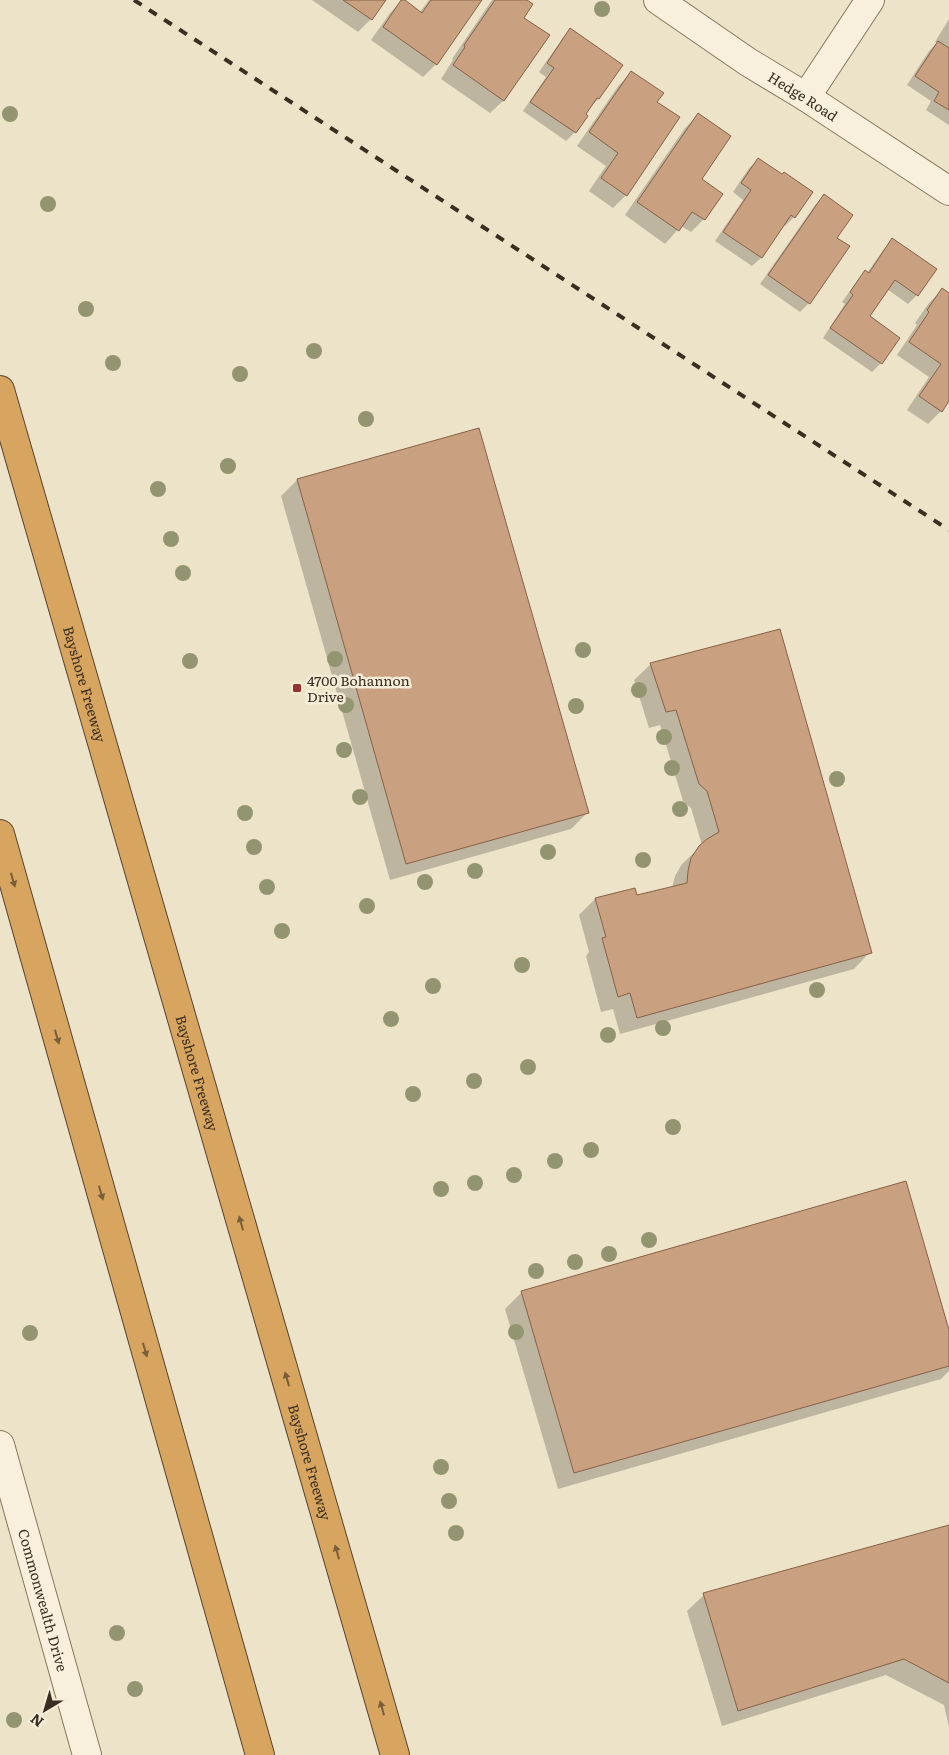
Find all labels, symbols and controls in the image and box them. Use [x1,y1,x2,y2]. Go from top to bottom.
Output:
street label: Hedge Road [764,66,842,126]
street label: Bayshore Freeway [59,624,112,745]
place label: 4700 Bohannon Drive [307,670,410,706]
marker: 4700 Bohannon Drive [291,682,303,694]
one-way arrow [10,873,18,888]
street label: Bayshore Freeway [171,1013,224,1134]
one-way arrow [54,1029,62,1044]
one-way arrow [98,1186,106,1201]
one-way arrow [237,1216,245,1231]
one-way arrow [142,1342,150,1357]
one-way arrow [282,1372,290,1387]
street label: Bayshore Freeway [284,1402,337,1523]
street label: Commonwealth Drive [14,1526,73,1674]
one-way arrow [332,1545,340,1560]
north arrow [20,1685,70,1735]
one-way arrow [377,1701,385,1716]
text: N [25,1709,47,1733]

